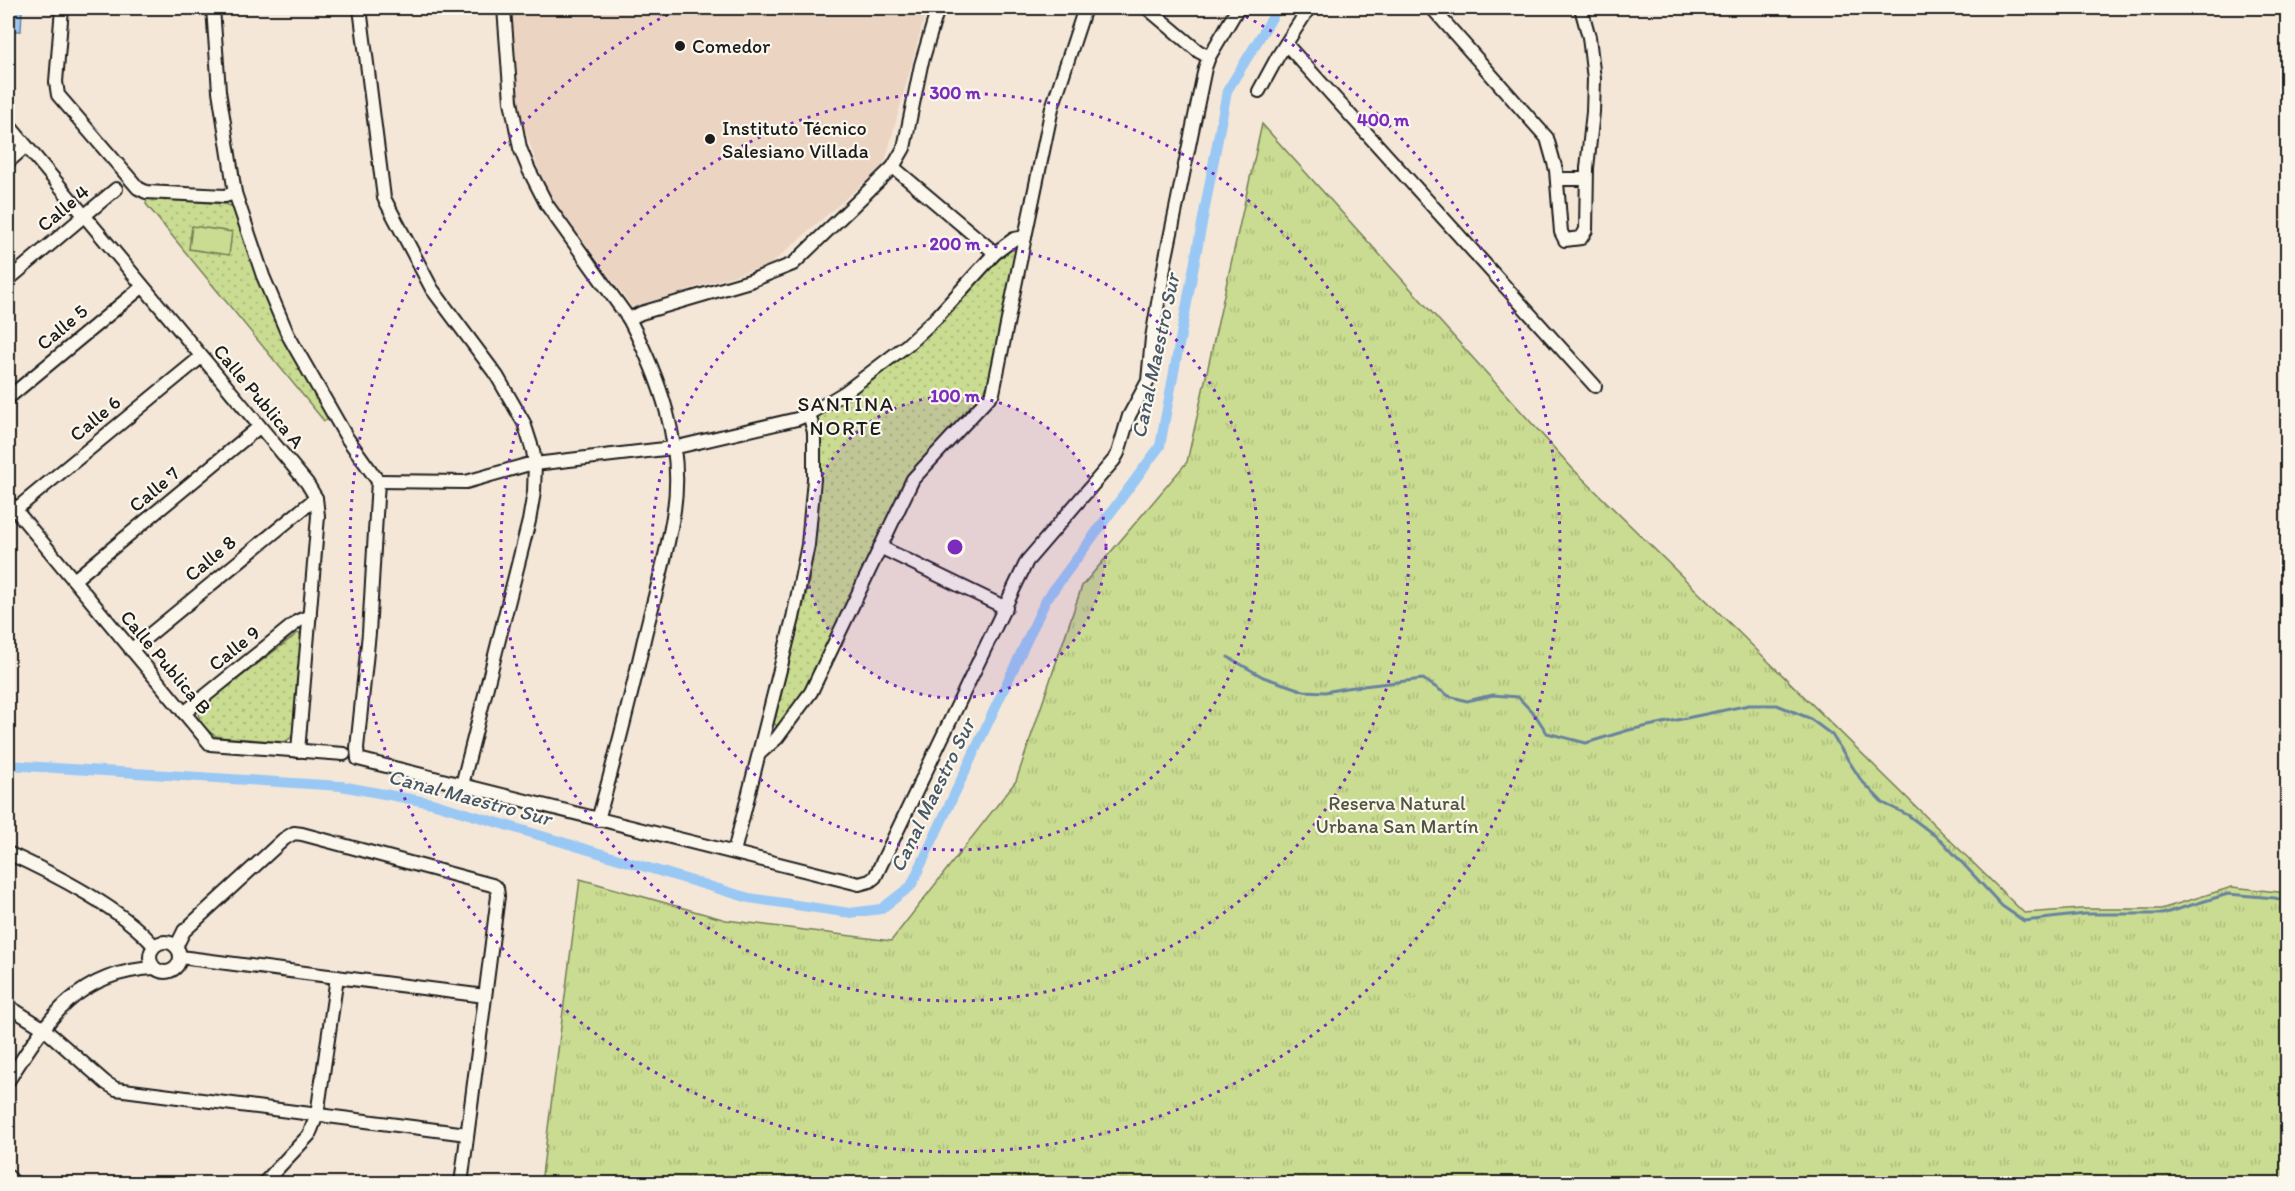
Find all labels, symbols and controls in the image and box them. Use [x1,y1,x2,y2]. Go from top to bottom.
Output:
place label: Comedor [692,34,770,58]
marker: Comedor [673,39,687,53]
text: 300 m [929,82,981,104]
text: 400 m [1357,109,1410,131]
place label: Instituto Técnico Salesiano Villada [722,116,869,163]
marker: Instituto Técnico Salesiano Villada [703,132,717,146]
street label: Calle 4 [32,179,94,237]
text: 200 m [930,233,981,255]
water label: Canal Maestro Sur [1125,269,1185,441]
street label: Calle 5 [32,299,92,355]
street label: Calle Publica A [208,339,310,453]
text: 100 m [930,385,981,407]
street label: Calle 6 [65,390,125,446]
district label: SANTINA NORTE [797,391,895,440]
street label: Calle 7 [124,461,184,517]
street label: Calle 8 [179,530,241,586]
centre of rings [945,537,965,557]
street label: Calle Publica B [115,605,217,719]
street label: Calle 9 [203,620,265,676]
water label: Canal Maestro Sur [884,712,981,876]
water label: Canal Maestro Sur [386,763,557,831]
park label: Reserva Natural Urbana San Martín [1315,791,1479,838]

